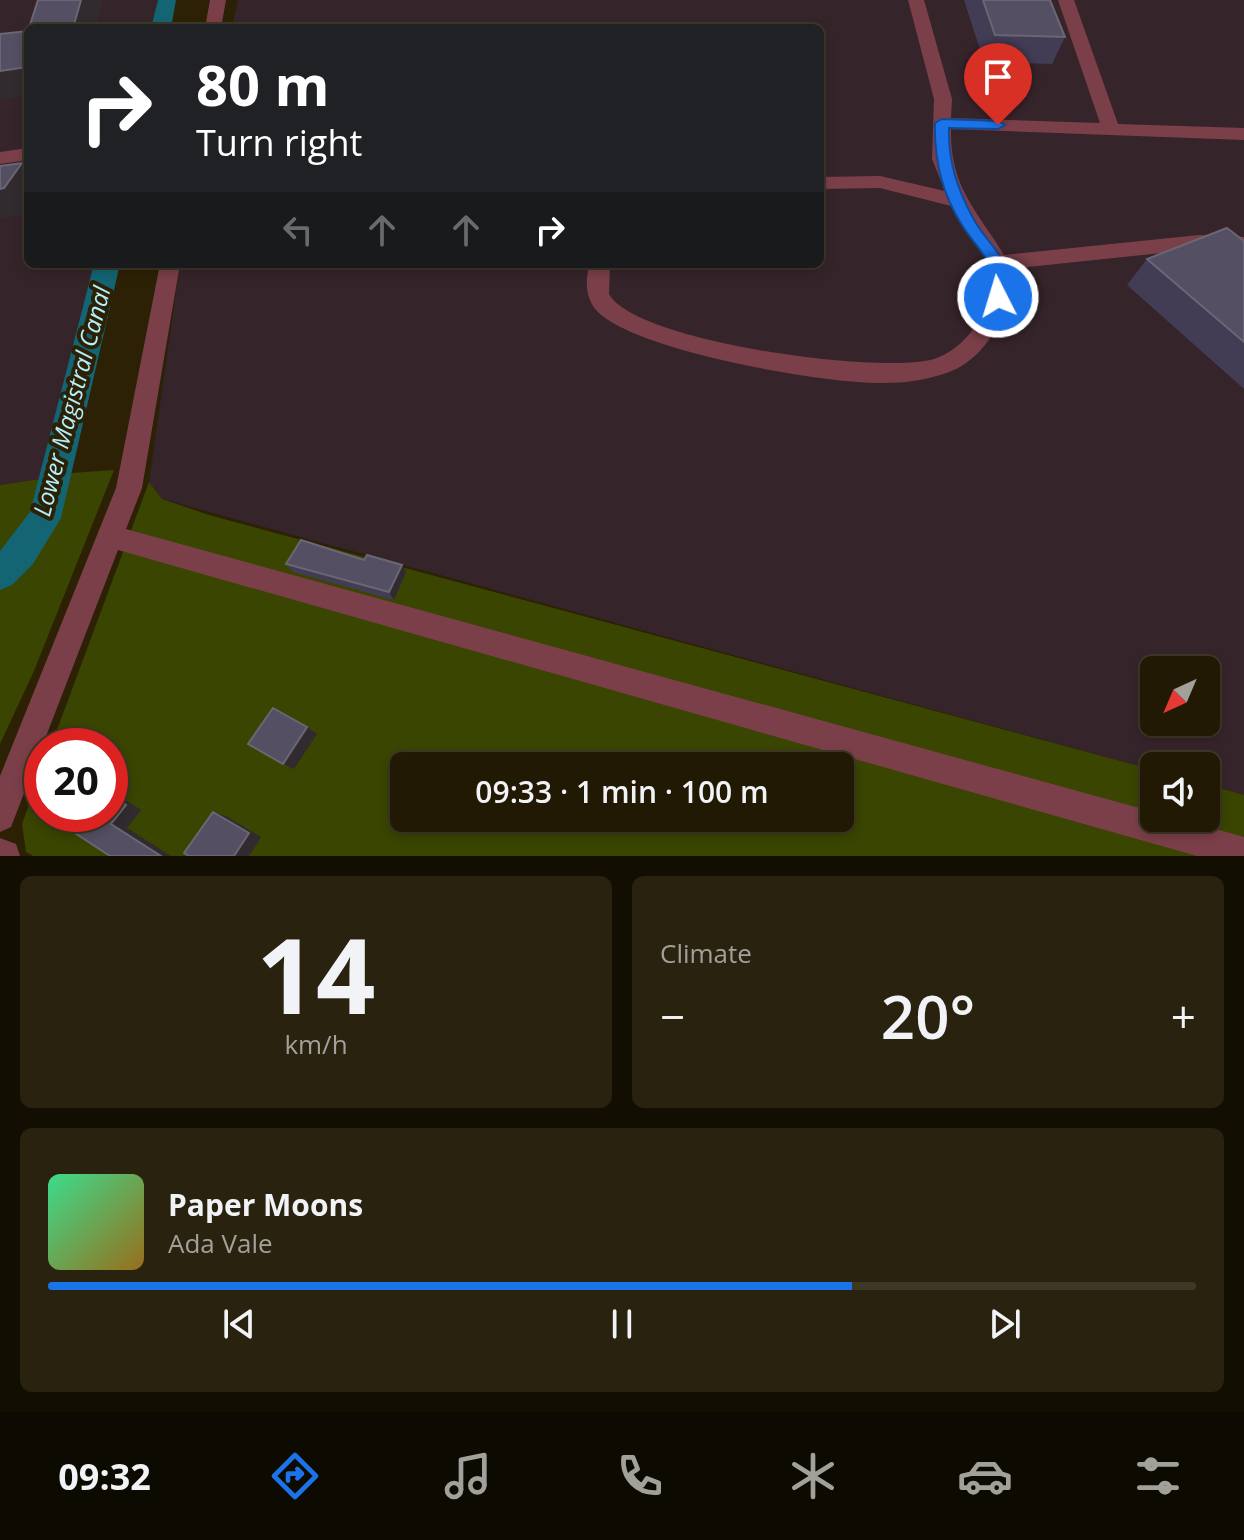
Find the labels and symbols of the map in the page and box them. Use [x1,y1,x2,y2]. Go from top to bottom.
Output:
pin [964,43,1032,125]
position arrow [956,255,1040,339]
water label: Lower Magistral Canal [24,281,118,520]
north arrow [1140,656,1220,736]
speed limit sign: 20 [24,728,128,832]

